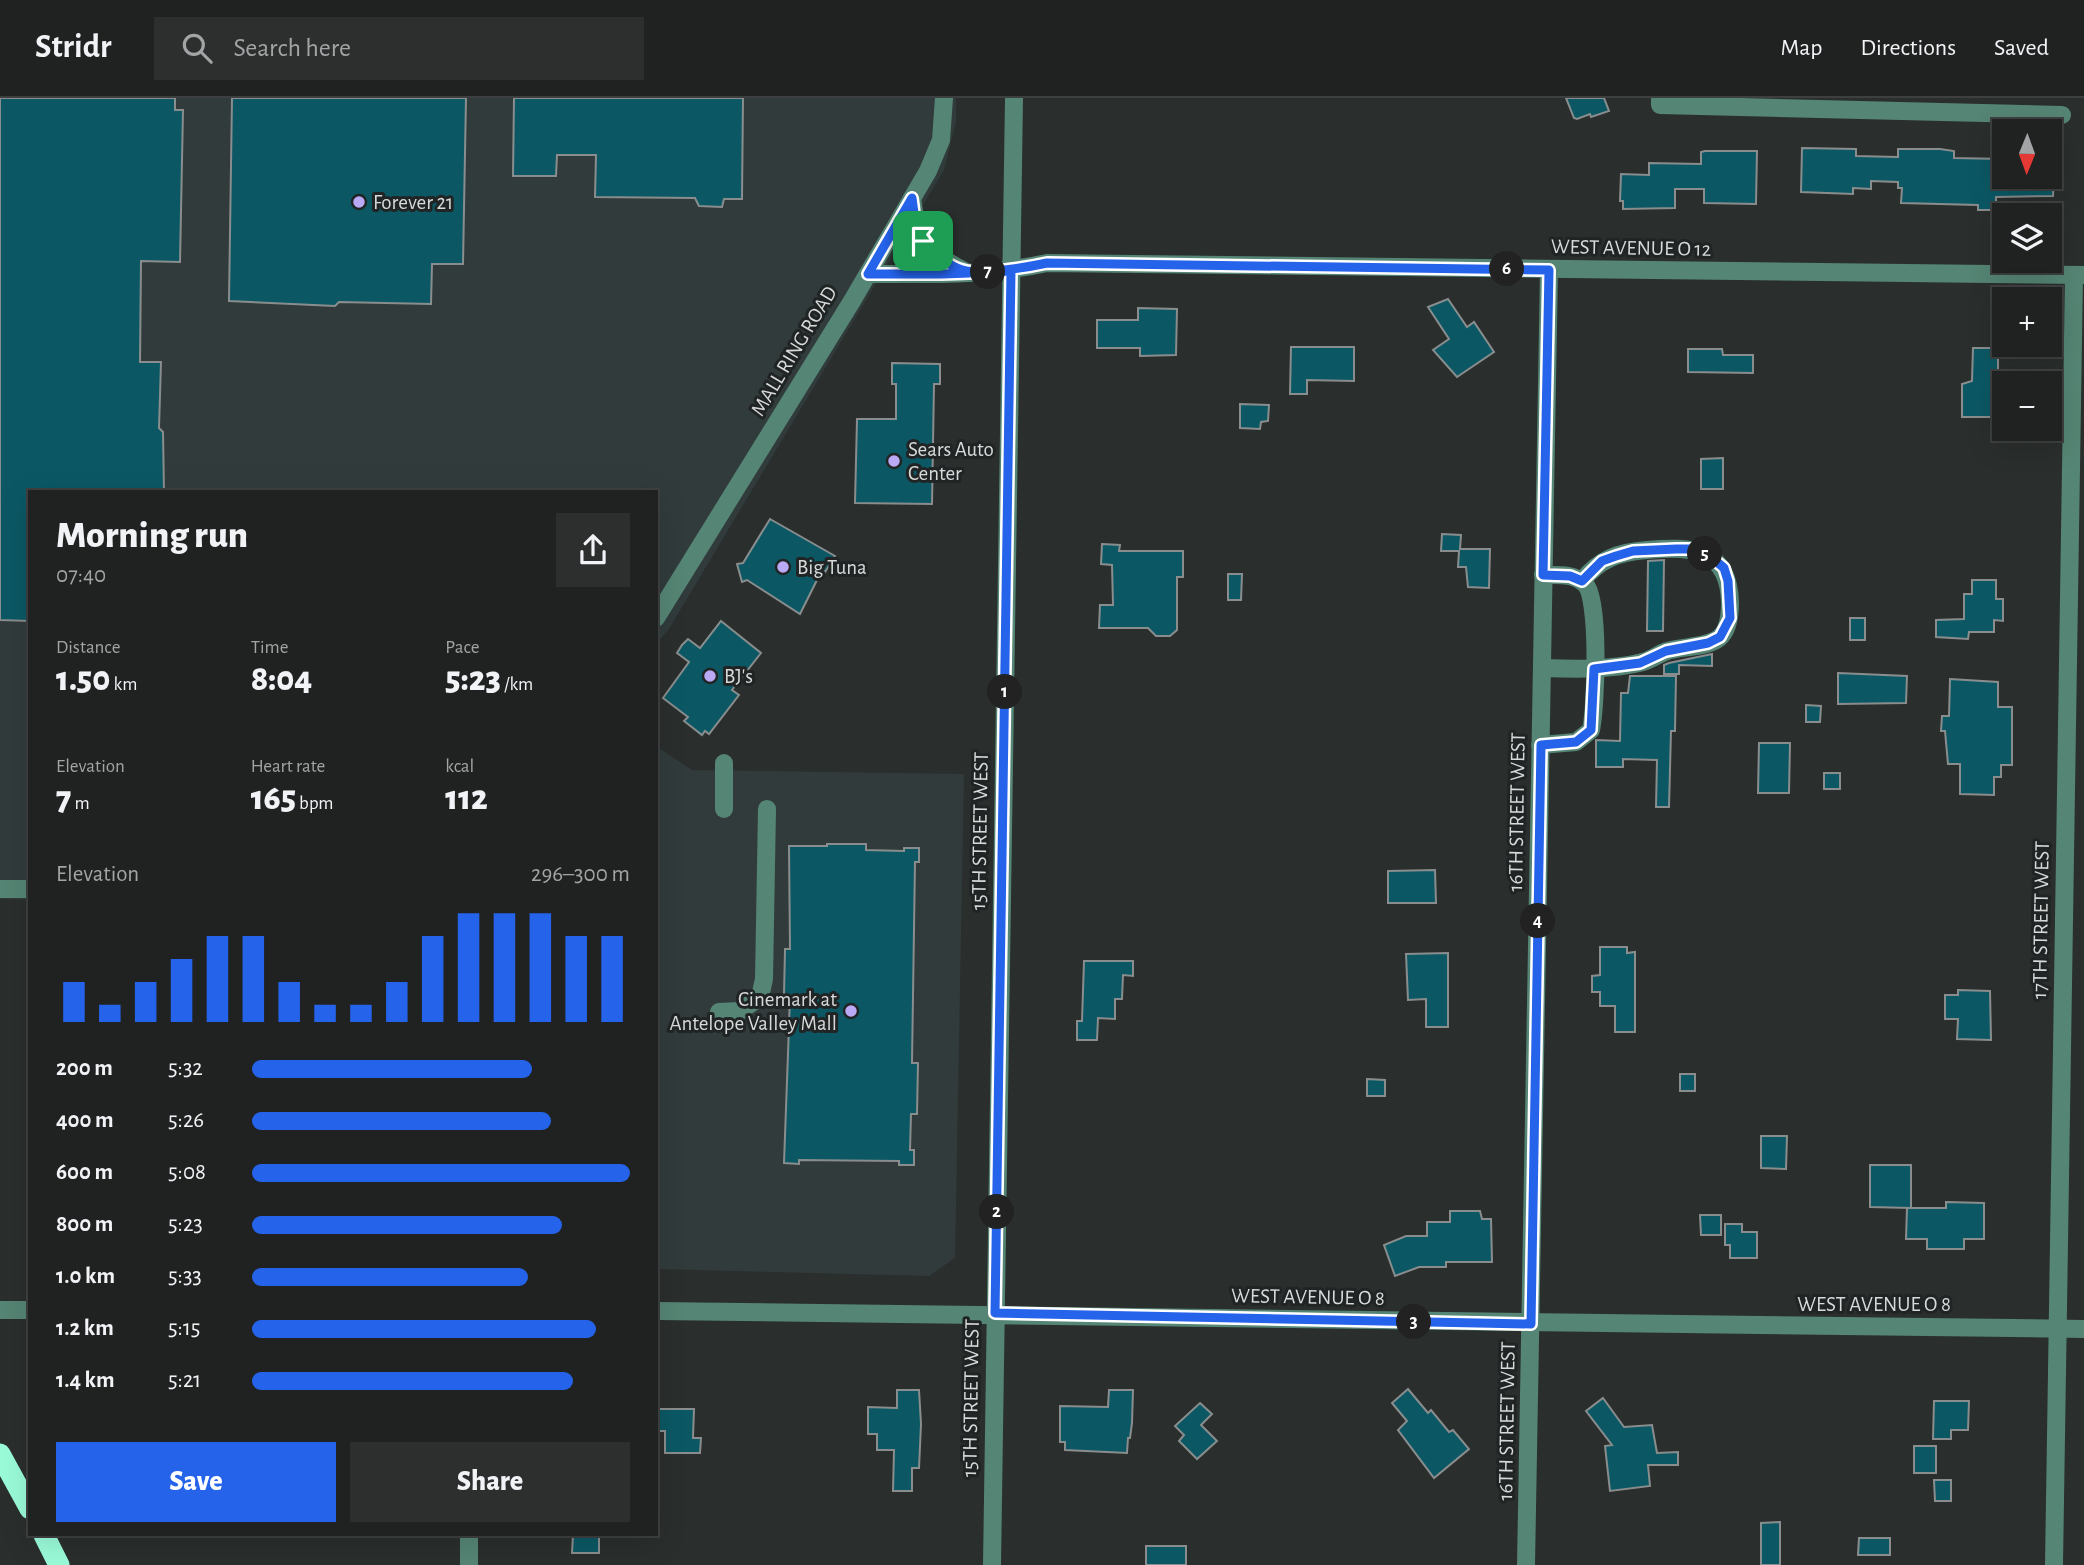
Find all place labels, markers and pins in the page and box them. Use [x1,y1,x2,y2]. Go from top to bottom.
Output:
place label: Forever 21 [373,192,453,213]
marker: Forever 21 [351,194,367,210]
pin [893,211,953,271]
pin: 6 [1490,252,1524,286]
pin: 7 [970,254,1006,290]
place label: Sears Auto Center [908,439,994,484]
marker: Sears Auto Center [886,453,902,469]
pin: 5 [1688,536,1722,572]
place label: Big Tuna [797,557,867,578]
marker: Big Tuna [775,559,791,575]
place label: BJ's [724,666,753,687]
marker: BJ's [702,668,718,684]
pin: 1 [988,674,1023,710]
pin: 4 [1520,904,1556,938]
place label: Cinemark at Antelope Valley Mall [669,989,837,1034]
marker: Cinemark at Antelope Valley Mall [843,1003,859,1019]
pin: 2 [979,1194,1014,1230]
pin: 3 [1396,1304,1432,1340]

